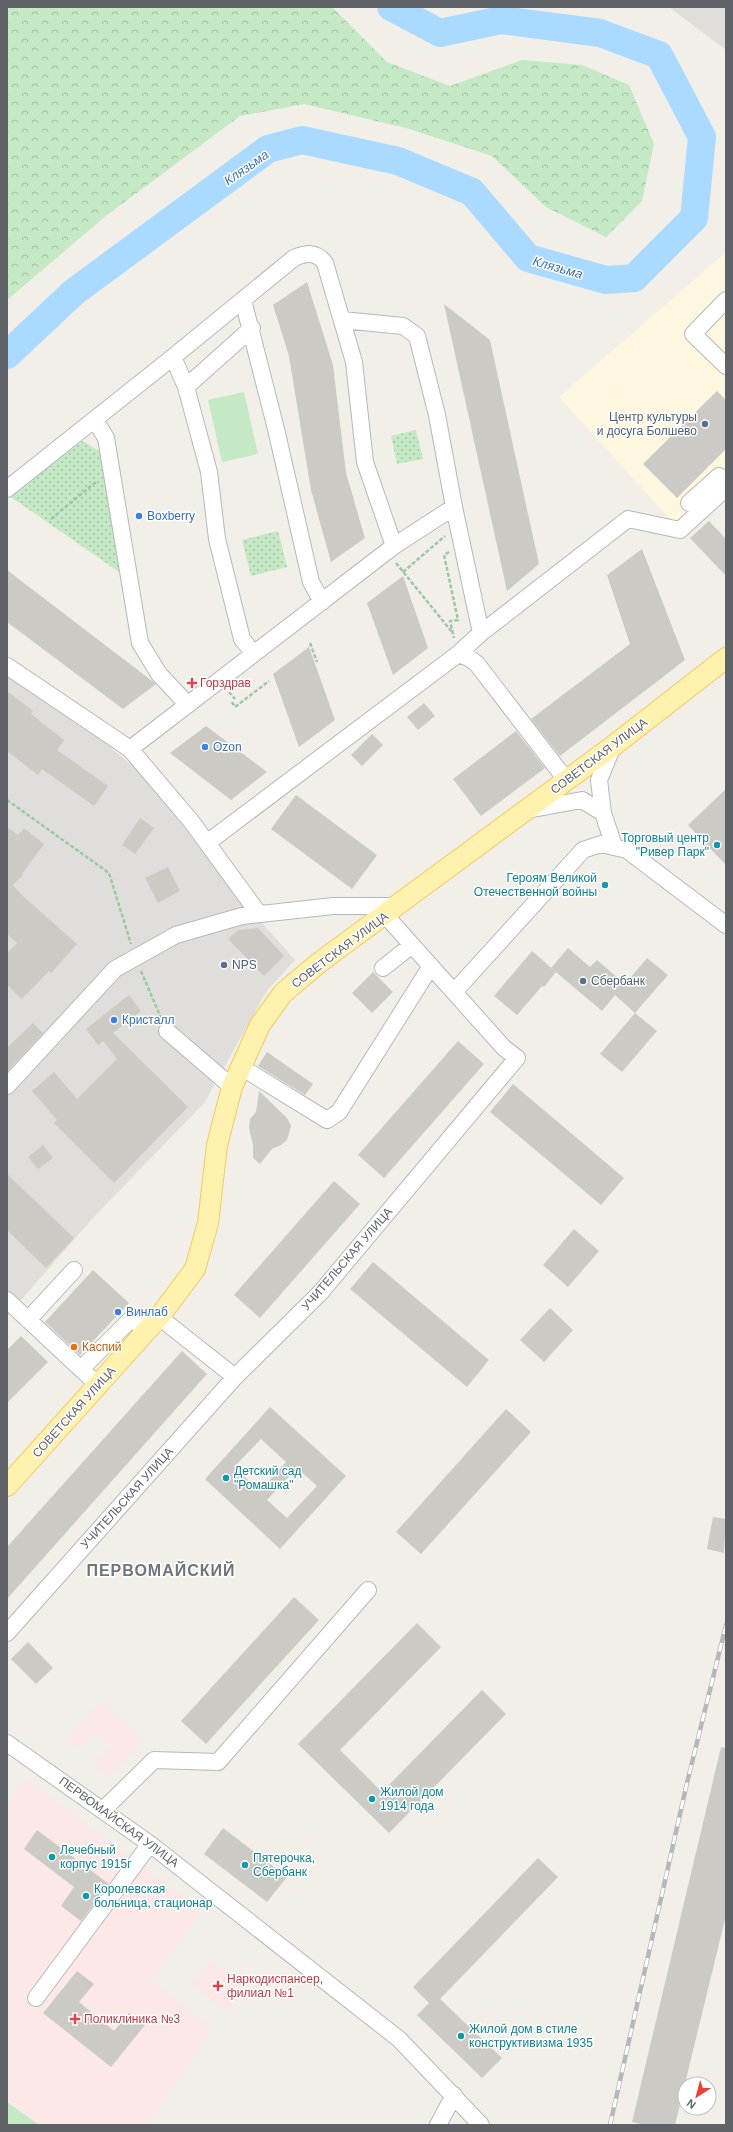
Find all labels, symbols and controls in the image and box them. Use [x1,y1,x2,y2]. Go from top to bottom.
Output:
water label: Клязьма [221,147,271,188]
water label: Клязьма [531,253,584,282]
place label: Центр культуры и досуга Болшево [597,410,697,438]
marker: Центр культуры и досуга Болшево [700,419,710,429]
place label: Boxberry [147,509,195,523]
marker: Boxberry [134,511,144,521]
place label: Горздрав [200,676,251,690]
marker: Горздрав [187,678,197,688]
street label: СОВЕТСКАЯ УЛИЦА [548,715,650,797]
place label: Ozon [213,740,242,754]
marker: Ozon [200,742,210,752]
place label: Торговый центр "Ривер Парк" [621,831,709,859]
marker: Торговый центр "Ривер Парк" [712,840,722,850]
place label: Героям Великой Отечественной войны [474,871,597,899]
marker: Героям Великой Отечественной войны [600,880,610,890]
street label: СОВЕТСКАЯ УЛИЦА [289,909,391,991]
place label: NPS [232,958,257,972]
marker: NPS [219,960,229,970]
place label: Сбербанк [591,974,646,988]
marker: Сбербанк [578,976,588,986]
place label: Кристалл [122,1013,174,1027]
marker: Кристалл [109,1015,119,1025]
street label: УЧИТЕЛЬСКАЯ УЛИЦА [299,1205,395,1313]
place label: Винлаб [126,1305,168,1319]
marker: Винлаб [113,1307,123,1317]
place label: Каспий [82,1340,122,1354]
marker: Каспий [69,1342,79,1352]
street label: СОВЕТСКАЯ УЛИЦА [30,1364,118,1460]
street label: УЧИТЕЛЬСКАЯ УЛИЦА [78,1445,176,1551]
place label: Детский сад "Ромашка" [234,1464,301,1492]
marker: Детский сад "Ромашка" [221,1473,231,1483]
district label: ПЕРВОМАЙСКИЙ [86,1561,236,1579]
street label: ПЕРВОМАЙСКАЯ УЛИЦА [56,1773,182,1870]
place label: Жилой дом 1914 года [380,1785,444,1813]
marker: Жилой дом 1914 года [367,1794,377,1804]
place label: Лечебный корпус 1915г [60,1843,132,1871]
place label: Пятерочка, Сбербанк [253,1851,315,1879]
marker: Лечебный корпус 1915г [47,1852,57,1862]
marker: Пятерочка, Сбербанк [240,1860,250,1870]
place label: Королевская больница, стационар [94,1882,213,1910]
marker: Королевская больница, стационар [81,1891,91,1901]
place label: Наркодиспансер, филиал №1 [227,1972,323,2000]
marker: Наркодиспансер, филиал №1 [212,1980,224,1992]
place label: Поликлиника №3 [84,2012,181,2026]
marker: Поликлиника №3 [69,2013,81,2025]
place label: Жилой дом в стиле конструктивизма 1935 [469,2022,593,2050]
marker: Жилой дом в стиле конструктивизма 1935 [456,2031,466,2041]
north arrow [677,2076,717,2116]
text: N [684,2097,698,2111]

